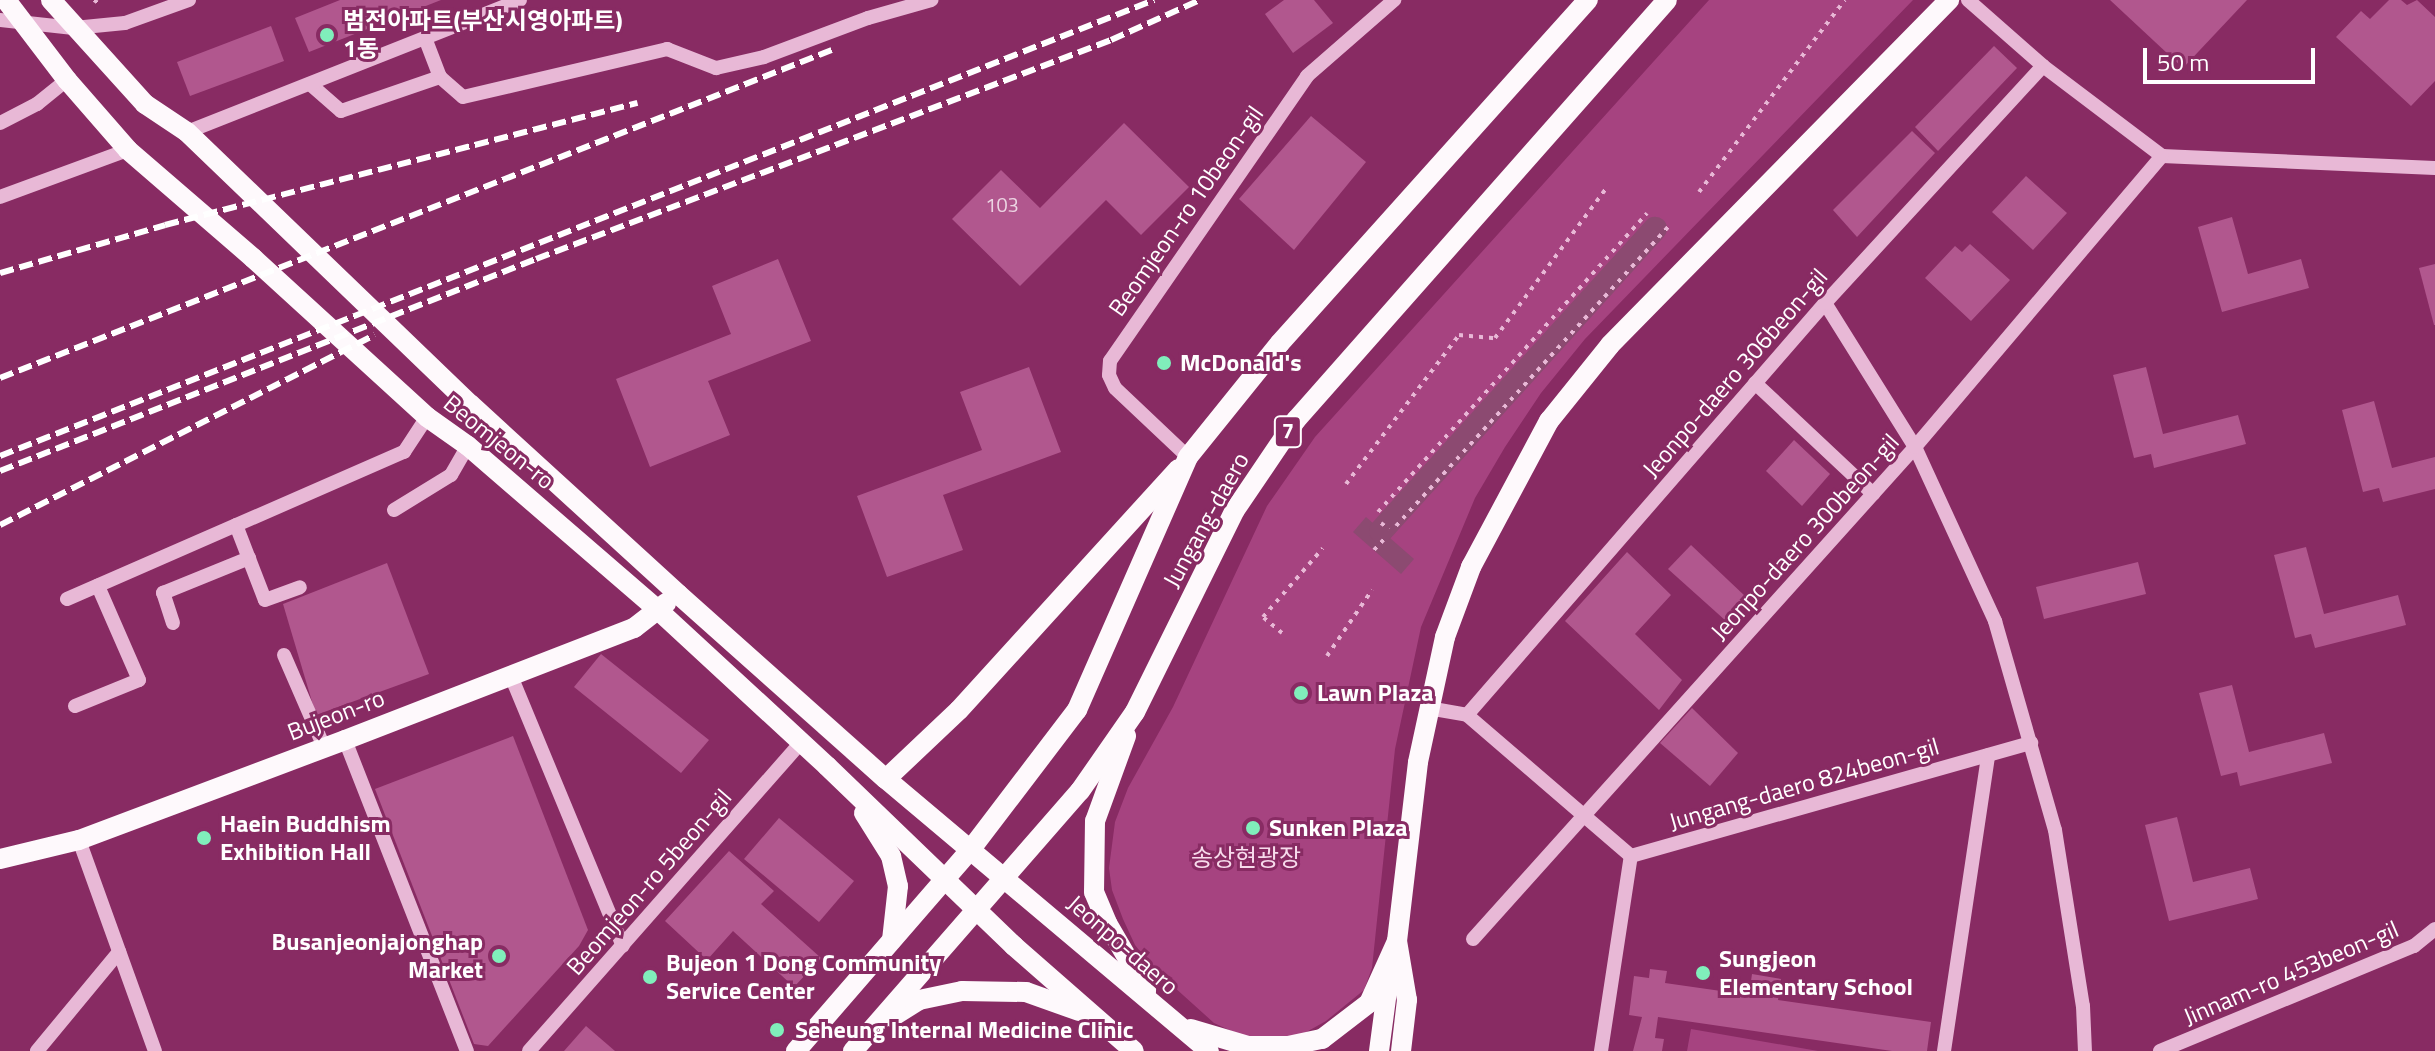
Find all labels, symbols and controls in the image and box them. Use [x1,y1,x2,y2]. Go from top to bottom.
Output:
place label: 범전아파트(부산시영아파트) 1동 [343,7,623,63]
marker: 범전아파트(부산시영아파트) 1동 [318,26,336,44]
scale bar [2147,32,2319,82]
text: 50 m [2157,44,2209,80]
street label: Beomjeon-ro 10beon-gil [1103,100,1269,322]
house number: 103 [985,192,1019,216]
street label: Jeonpo-daero 306beon-gil [1636,263,1834,483]
place label: McDonald's [1180,349,1301,377]
marker: McDonald's [1155,354,1173,372]
street label: Beomjeon-ro [438,389,560,495]
road number: 7 [1272,414,1304,450]
street label: Jeonpo-daero 300beon-gil [1705,428,1905,646]
street label: Jungang-daero [1157,447,1255,593]
place label: Lawn Plaza [1317,679,1434,707]
street label: Bujeon-ro [283,683,389,747]
marker: Lawn Plaza [1292,684,1310,702]
street label: Jungang-daero 824beon-gil [1666,732,1942,836]
street label: Beomjeon-ro 5beon-gil [561,783,737,981]
place label: Haein Buddhism Exhibition Hall [220,810,391,866]
place label: Sunken Plaza [1269,814,1408,842]
marker: Sunken Plaza [1244,819,1262,837]
marker: Haein Buddhism Exhibition Hall [195,829,213,847]
park label: 송상현광장 [1191,844,1301,872]
street label: Jeonpo-daero [1062,889,1184,1001]
street label: Jinnam-ro 453beon-gil [2179,915,2403,1031]
place label: Busanjeonjajonghap Market [272,928,483,984]
place label: Sungjeon Elementary School [1719,945,1913,1001]
marker: Busanjeonjajonghap Market [490,947,508,965]
place label: Bujeon 1 Dong Community Service Center [666,949,941,1005]
marker: Sungjeon Elementary School [1694,964,1712,982]
marker: Bujeon 1 Dong Community Service Center [641,968,659,986]
place label: Seheung Internal Medicine Clinic [795,1016,1133,1044]
marker: Seheung Internal Medicine Clinic [766,1019,788,1041]

